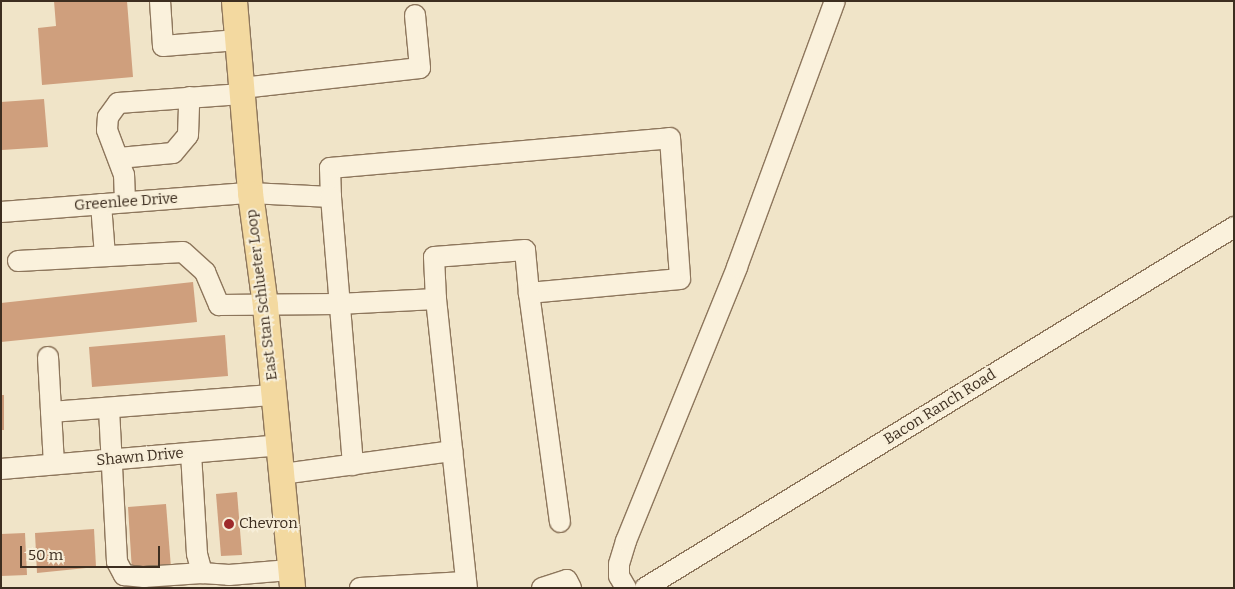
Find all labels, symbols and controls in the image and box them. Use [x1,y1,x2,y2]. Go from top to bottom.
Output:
street label: Greenlee Drive [74,189,178,215]
street label: East Stan Schlueter Loop [243,208,281,382]
street label: Bacon Ranch Road [881,365,999,449]
street label: Shawn Drive [96,444,184,470]
place label: Chevron [239,515,298,533]
marker: Chevron [223,518,235,530]
scale bar [22,536,162,568]
text: 50 m [28,546,63,564]

